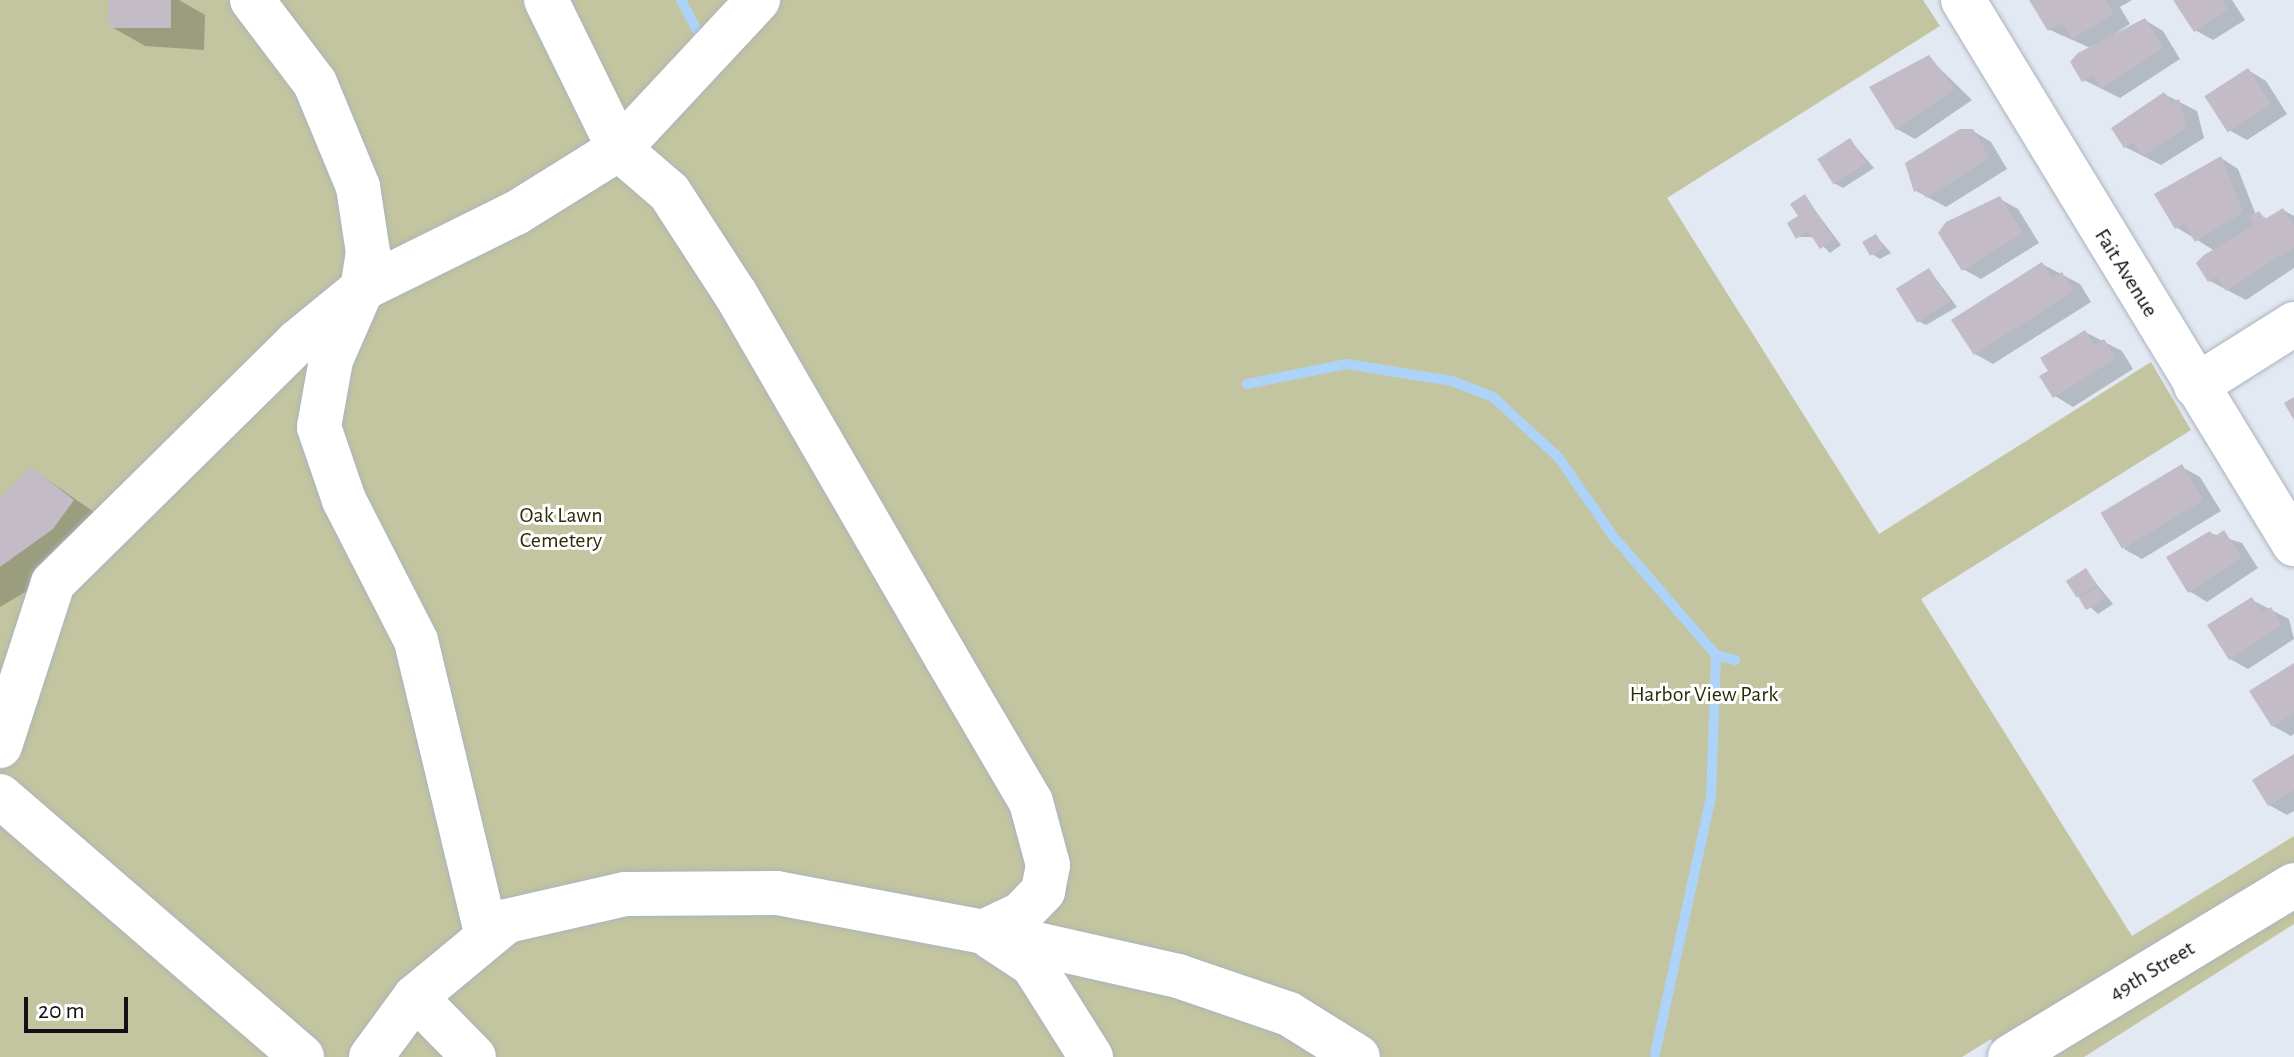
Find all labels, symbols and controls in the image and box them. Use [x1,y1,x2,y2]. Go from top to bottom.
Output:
street label: Fait Avenue [2089,224,2163,322]
park label: Oak Lawn Cemetery [519,502,603,554]
park label: Harbor View Park [1630,682,1778,708]
street label: 49th Street [2105,935,2199,1007]
scale bar [28,981,132,1031]
text: 20 m [38,999,85,1023]

